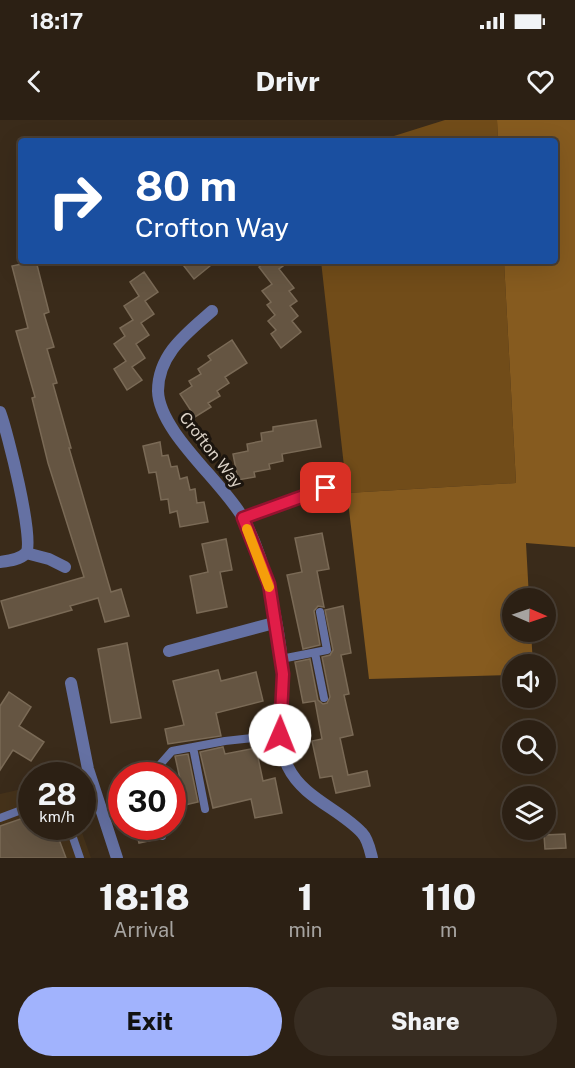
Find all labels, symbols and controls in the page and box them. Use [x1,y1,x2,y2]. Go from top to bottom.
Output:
text: 18:17 [30,8,83,34]
icon: back [18,65,51,98]
text: Drivr [255,65,320,97]
icon: heart [524,65,557,98]
text: 80 m [135,161,237,210]
icon: right [36,162,114,240]
text: Crofton Way [135,211,289,243]
street label: Crofton Way [175,408,247,492]
pin [300,462,351,513]
icon: arrive [309,471,342,504]
north arrow [502,588,556,642]
map controls [502,588,556,840]
button: sound [502,654,556,708]
position arrow [248,703,312,767]
button: search [502,720,556,774]
speed limit sign: 30 [108,762,186,840]
text: 28 [37,776,77,812]
button: layers [502,786,556,840]
text: km/h [39,808,75,825]
text: 18:18 [99,876,190,918]
text: 1 [297,876,313,918]
text: 110 [421,876,476,918]
text: Arrival [113,918,175,942]
text: min [288,918,322,942]
text: m [440,918,457,942]
button: Exit [18,987,282,1056]
button: Share [294,987,557,1056]

